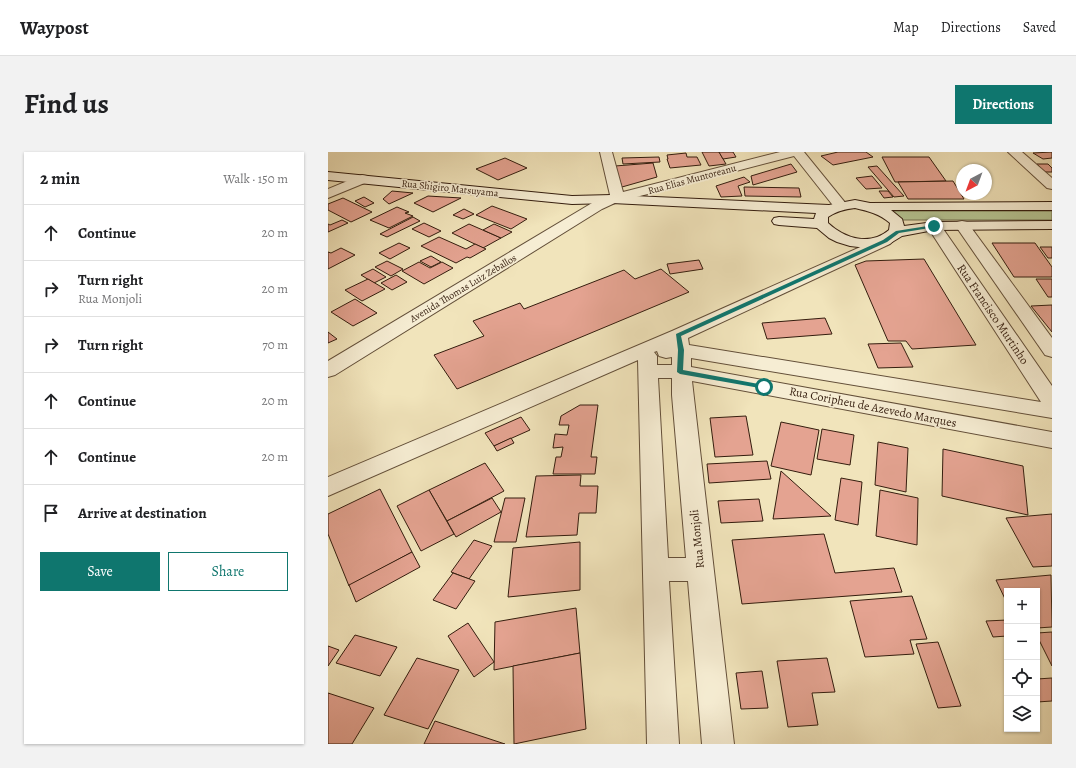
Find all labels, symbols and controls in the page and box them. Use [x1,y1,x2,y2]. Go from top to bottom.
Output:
text: Waypost [20,15,89,41]
text: Map [893,18,919,37]
text: Directions [941,18,1001,37]
text: Saved [1023,18,1056,37]
text: Find us [24,85,109,123]
button: Directions [955,85,1052,124]
street label: Rua Elias Muntoreanu [646,161,738,197]
north arrow [956,164,992,200]
text: 2 min [40,167,80,190]
text: Walk · 150 m [223,170,288,187]
street label: Rua Shigiro Matsuyama [401,176,499,200]
route end [925,217,943,235]
icon: ahead [40,222,62,244]
text: Continue [78,223,136,243]
text: 20 m [262,224,288,241]
street label: Avenida Thomas Luiz Zeballos [406,251,519,326]
street label: Rua Francisco Murtinho [953,261,1033,367]
text: Turn right [78,270,143,290]
icon: right [40,278,62,300]
text: 20 m [262,280,288,297]
text: Rua Monjoli [78,290,142,307]
icon: right [40,334,62,356]
text: Turn right [78,335,143,355]
text: 70 m [262,336,288,353]
route start [755,378,773,396]
street label: Rua Coripheu de Azevedo Marques [788,383,958,431]
icon: ahead [40,390,62,412]
text: Continue [78,391,136,411]
text: 20 m [262,392,288,409]
icon: ahead [40,446,62,468]
text: Continue [78,447,136,467]
text: 20 m [262,448,288,465]
icon: arrive [40,502,62,524]
text: Arrive at destination [78,503,207,523]
street label: Rua Monjoli [686,509,708,569]
button: Save [40,552,160,591]
button: Share [168,552,288,591]
map controls [1004,588,1040,732]
button: + [1004,588,1040,624]
button: − [1004,624,1040,660]
button: locate [1004,660,1040,696]
button: layers [1004,696,1040,732]

